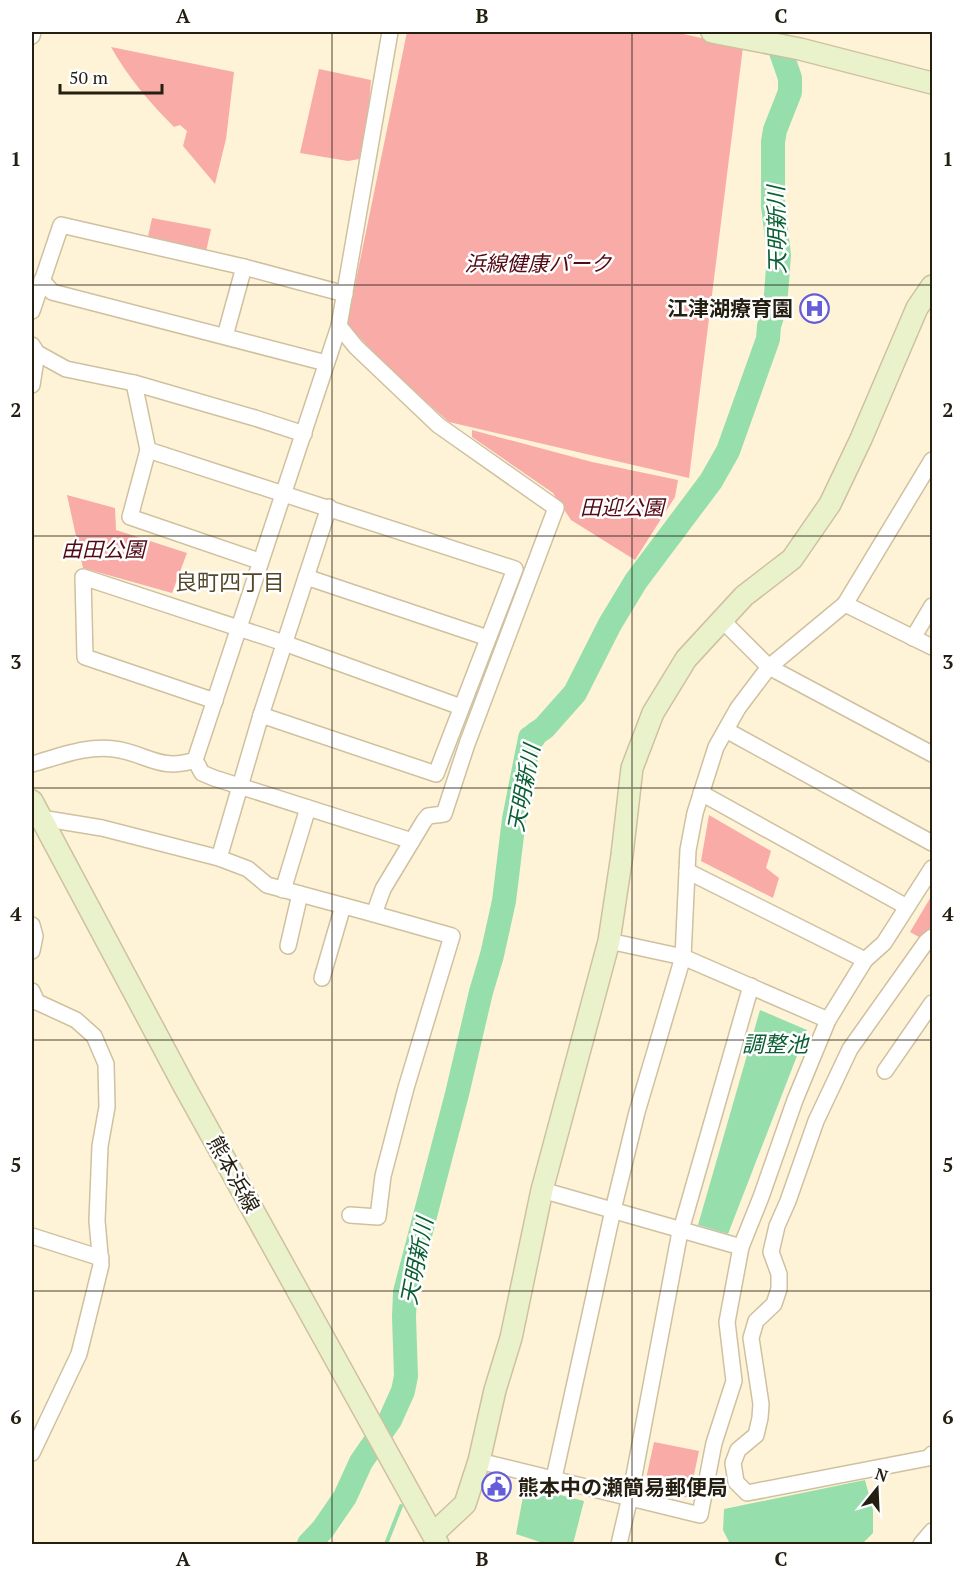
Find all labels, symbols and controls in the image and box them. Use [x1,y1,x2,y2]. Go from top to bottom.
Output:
text: A [176,2,191,29]
text: B [476,2,489,29]
text: C [774,2,788,29]
scale bar [60,57,162,95]
text: 50 m [69,65,109,89]
text: 1 [10,145,22,172]
text: 1 [942,145,954,172]
water label: 天明新川 [761,184,791,274]
park label: 浜線健康パーク [465,249,612,277]
hospital icon: 江津湖療育園 [798,292,830,324]
place label: 江津湖療育園 [667,294,793,322]
text: 2 [10,396,22,423]
text: 2 [942,396,954,423]
park label: 田迎公園 [580,493,667,521]
park label: 由田公園 [61,535,148,563]
district label: 良町四丁目 [175,567,285,596]
text: 3 [10,648,22,675]
text: 3 [942,648,954,675]
water label: 天明新川 [500,740,546,834]
text: 4 [10,900,22,927]
text: 4 [942,900,954,927]
water label: 調整池 [742,1029,810,1058]
street label: 熊本浜線 [201,1130,267,1218]
text: 5 [10,1151,22,1178]
text: 5 [942,1151,954,1178]
water label: 天明新川 [393,1213,439,1307]
text: 6 [10,1403,22,1430]
text: 6 [942,1403,954,1430]
north arrow [847,1459,907,1519]
text: N [872,1462,891,1487]
public building icon: 熊本中の瀬簡易郵便局 [481,1471,513,1503]
place label: 熊本中の瀬簡易郵便局 [518,1473,728,1501]
text: A [176,1545,191,1572]
text: B [476,1545,489,1572]
text: C [774,1545,788,1572]

